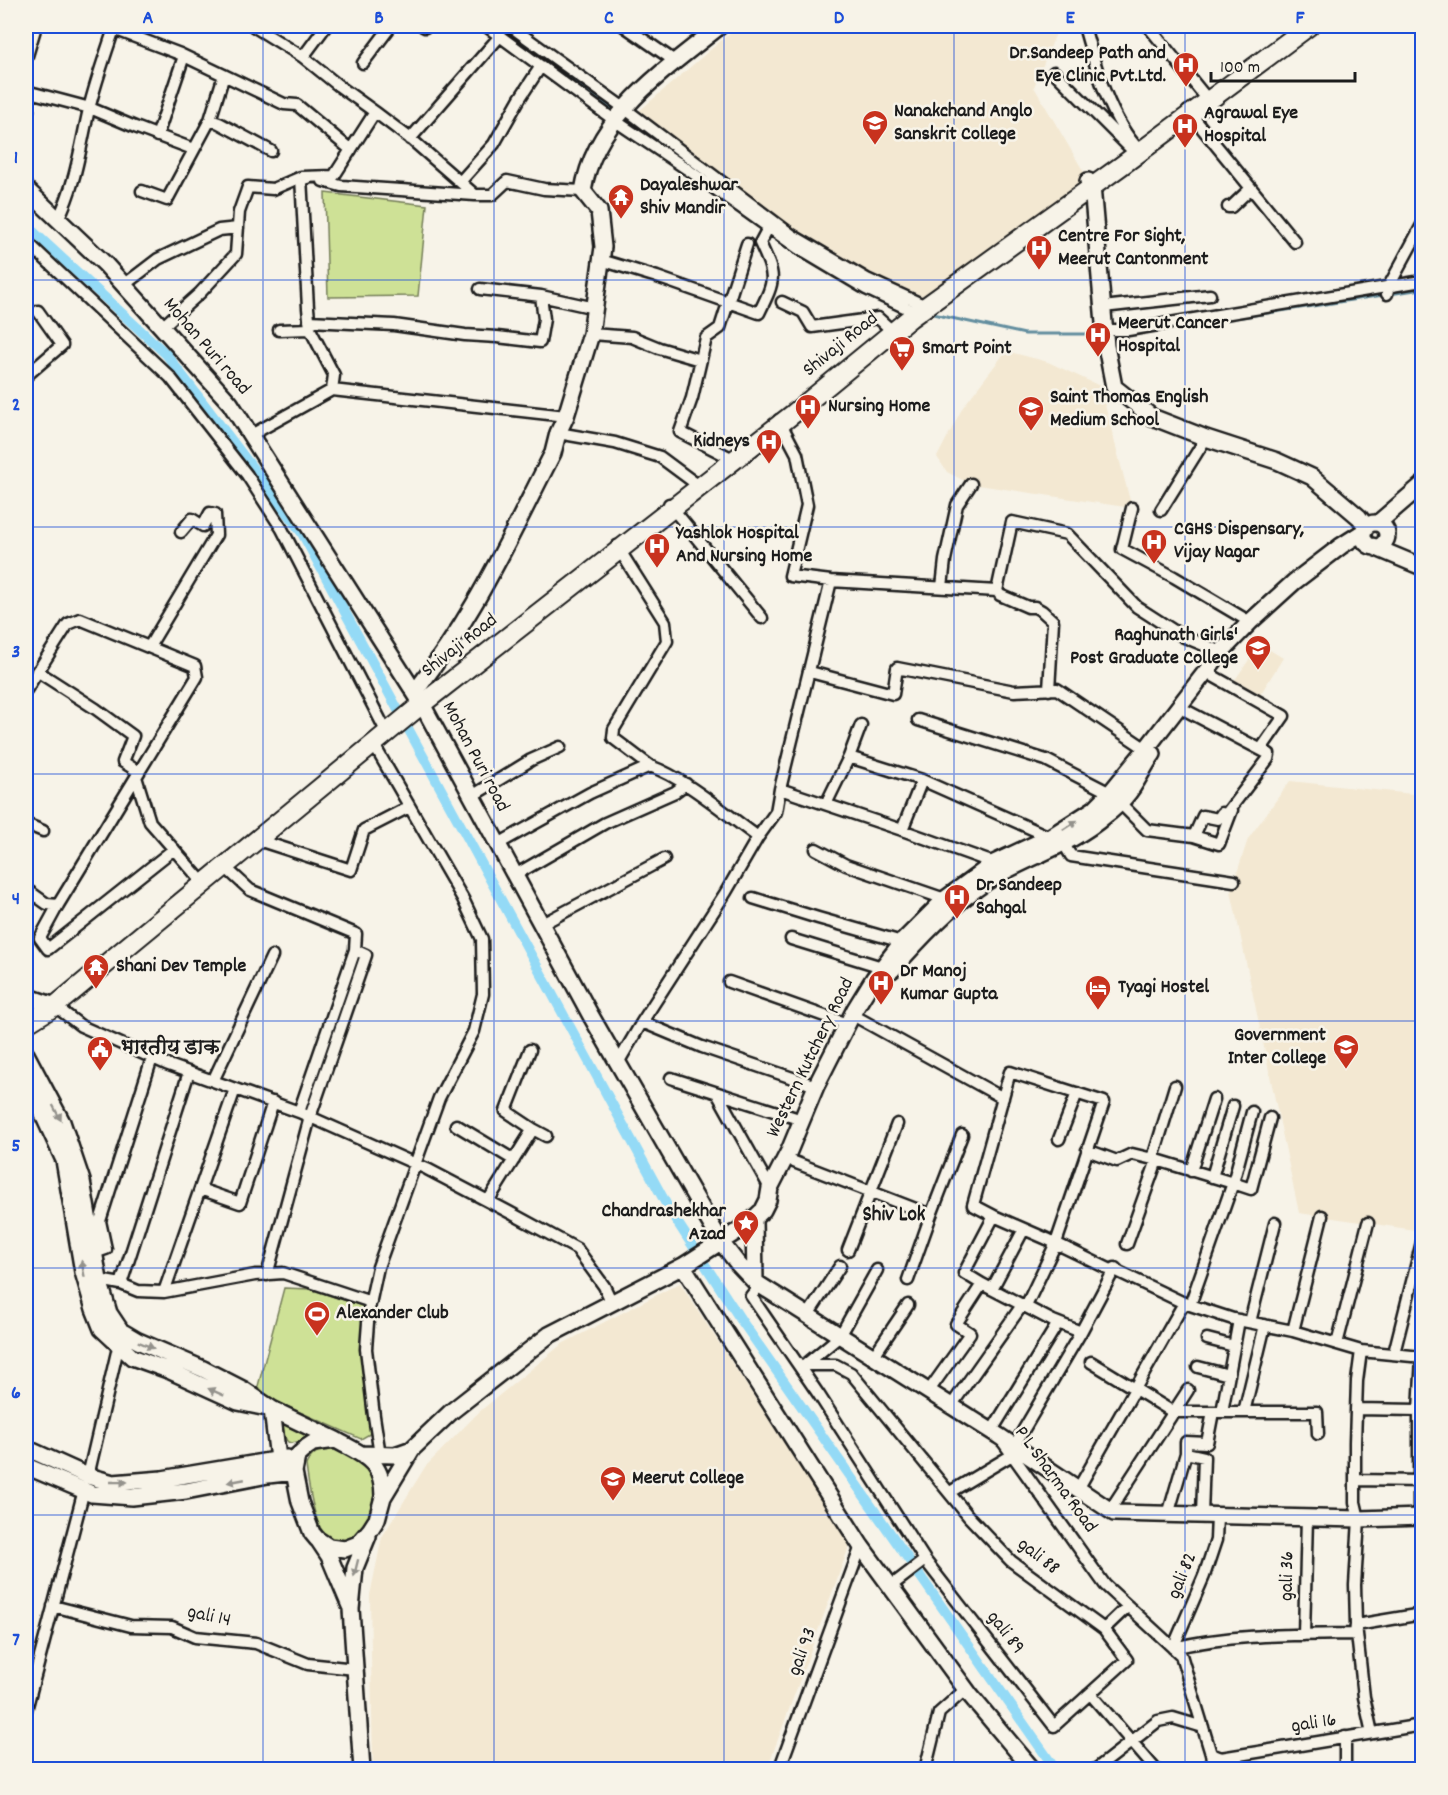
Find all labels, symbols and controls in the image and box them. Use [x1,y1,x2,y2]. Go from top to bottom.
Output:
text: A [143,5,154,33]
text: B [374,5,384,33]
text: C [604,5,614,33]
text: D [834,5,845,33]
text: E [1065,5,1075,33]
text: F [1296,5,1306,33]
place label: Dr.Sandeep Path and Eye Clinic Pvt.Ltd. [1009,40,1166,91]
scale bar [1211,45,1355,83]
hospital icon: Dr.Sandeep Path and Eye Clinic Pvt.Ltd. [1171,50,1201,88]
text: 100 m [1220,56,1260,81]
place label: Nanakchand Anglo Sanskrit College [894,98,1033,149]
place label: Agrawal Eye Hospital [1204,100,1298,151]
school or university icon: Nanakchand Anglo Sanskrit College [860,108,890,146]
hospital icon: Agrawal Eye Hospital [1170,111,1200,149]
text: 1 [14,145,18,173]
place label: Dayaleshwar Shiv Mandir [640,172,739,223]
temple icon: Dayaleshwar Shiv Mandir [606,182,636,220]
place label: Centre For Sight, Meerut Cantonment [1058,223,1209,274]
hospital icon: Centre For Sight, Meerut Cantonment [1024,233,1054,271]
street label: Mohan Puri road [156,292,256,402]
street label: Shivaji Road [797,306,885,384]
place label: Meerut Cancer Hospital [1118,310,1229,361]
hospital icon: Meerut Cancer Hospital [1083,320,1113,358]
supermarket icon: Smart Point [887,334,917,372]
place label: Smart Point [922,335,1012,363]
place label: Saint Thomas English Medium School [1050,384,1208,435]
text: 2 [12,392,20,420]
hospital icon: Nursing Home [793,392,823,430]
place label: Nursing Home [828,393,930,421]
school or university icon: Saint Thomas English Medium School [1016,394,1046,432]
hospital icon: Kidneys [754,427,784,465]
place label: Kidneys [693,428,750,456]
place label: CGHS Dispensary, Vijay Nagar [1174,516,1305,567]
place label: Yashlok Hospital And Nursing Home [675,520,813,571]
hospital icon: CGHS Dispensary, Vijay Nagar [1139,527,1169,565]
hospital icon: Yashlok Hospital And Nursing Home [642,531,672,569]
street label: Shivaji Road [416,607,504,685]
place label: Raghunath Girls' Post Graduate College [1070,622,1238,673]
school or university icon: Raghunath Girls' Post Graduate College [1243,633,1273,671]
text: 3 [12,639,20,667]
street label: Mohan Puri road [434,697,516,817]
one-way arrow [1062,820,1078,831]
place label: Dr Sandeep Sahgal [976,872,1062,923]
hospital icon: Dr Sandeep Sahgal [942,882,972,920]
text: 4 [12,886,20,914]
temple icon: Shani Dev Temple [81,952,111,990]
place label: Shani Dev Temple [116,953,246,981]
place label: Dr Manoj Kumar Gupta [900,958,998,1009]
hospital icon: Dr Manoj Kumar Gupta [866,968,896,1006]
street label: Western Kutchery Road [760,973,862,1143]
hotel icon: Tyagi Hostel [1083,973,1113,1011]
place label: Tyagi Hostel [1118,974,1209,1002]
place label: Government Inter College [1228,1022,1327,1073]
school or university icon: Government Inter College [1331,1032,1361,1070]
public building icon: भारतीय डाक [85,1034,115,1072]
place label: भारतीय डाक [120,1034,221,1063]
one-way arrow [52,1105,62,1122]
text: 5 [11,1133,21,1161]
place label: Chandrashekhar Azad [602,1198,727,1249]
district label: Shiv Lok [863,1201,926,1231]
place icon: Chandrashekhar Azad [731,1208,761,1246]
one-way arrow [78,1259,87,1278]
sports icon: Alexander Club [302,1299,332,1337]
place label: Alexander Club [336,1300,449,1328]
one-way arrow [138,1340,156,1350]
text: 6 [11,1380,21,1408]
one-way arrow [206,1387,224,1397]
street label: P L Sharma Road [1007,1421,1103,1539]
school or university icon: Meerut College [598,1464,628,1502]
place label: Meerut College [632,1465,744,1493]
one-way arrow [110,1477,129,1487]
one-way arrow [226,1477,245,1486]
street label: gali 88 [1011,1531,1065,1583]
street label: gali 82 [1161,1549,1205,1603]
street label: gali 36 [1274,1551,1302,1601]
one-way arrow [351,1559,361,1578]
street label: gali 14 [185,1599,233,1635]
street label: gali 89 [979,1605,1031,1661]
street label: gali 93 [781,1624,825,1680]
text: 7 [12,1627,20,1655]
street label: gali 16 [1289,1707,1339,1741]

